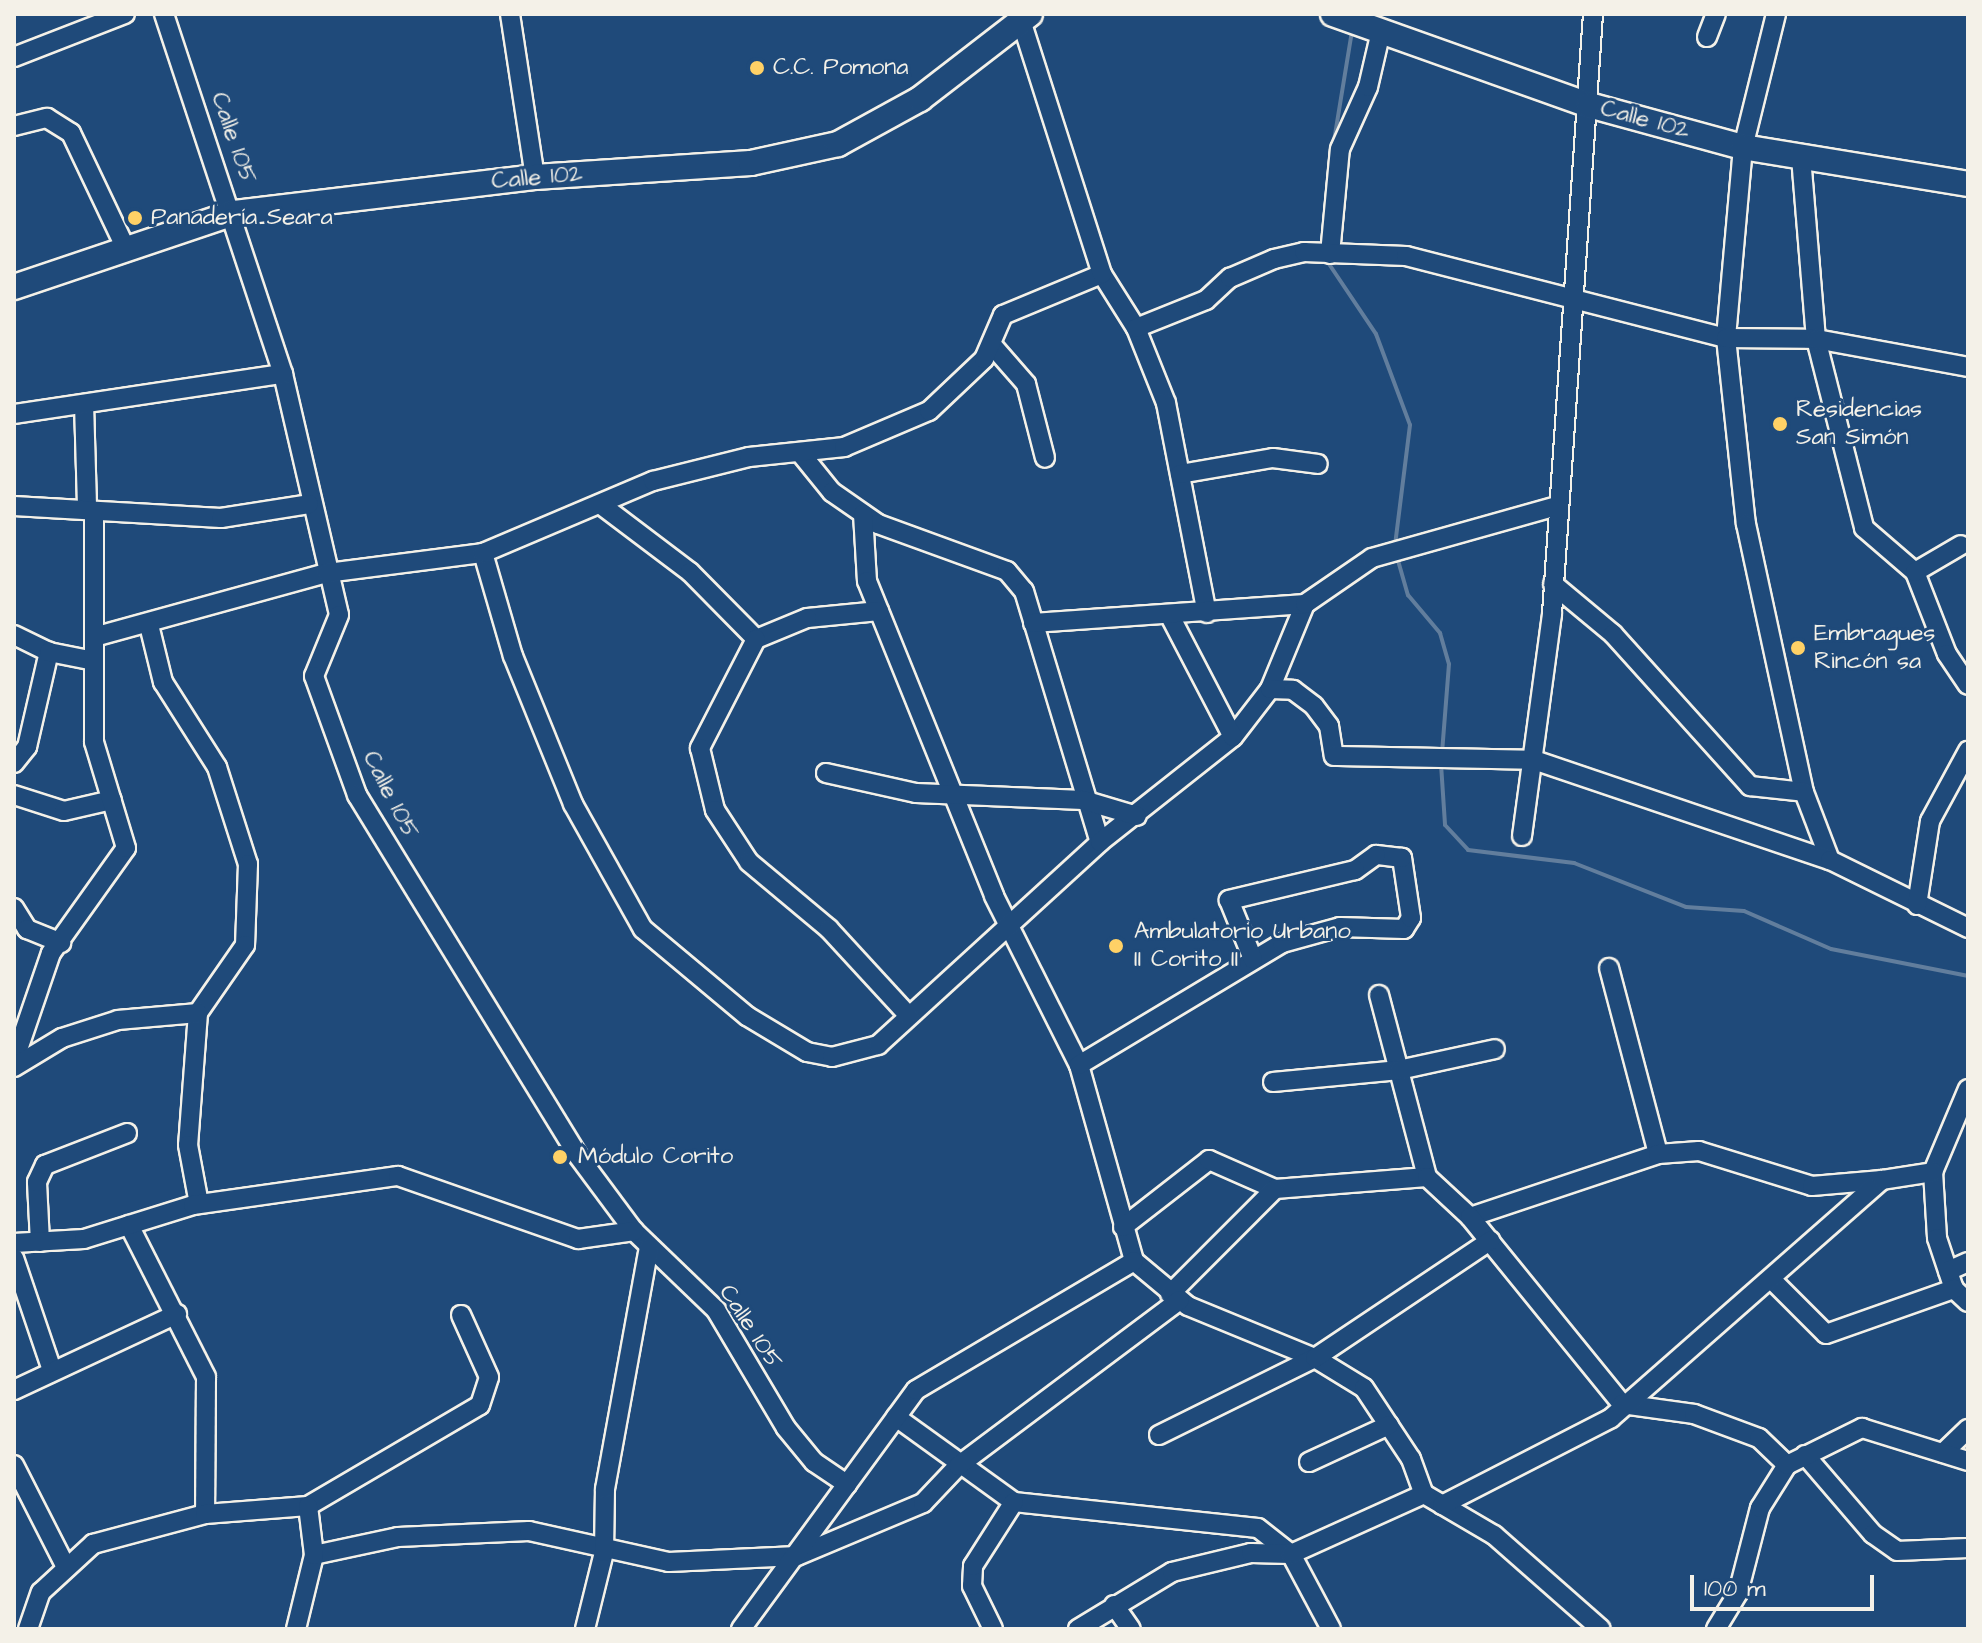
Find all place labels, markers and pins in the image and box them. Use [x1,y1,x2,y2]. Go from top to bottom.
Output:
place label: C.C. Pomona [773,54,909,82]
marker: C.C. Pomona [748,59,766,77]
place label: Panadería Seara [151,204,333,232]
marker: Panadería Seara [126,209,144,227]
place label: Residencias San Simón [1796,396,1922,452]
marker: Residencias San Simón [1771,415,1789,433]
place label: Embragues Rincón sa [1814,620,1935,676]
marker: Embragues Rincón sa [1789,639,1807,657]
place label: Ambulatorio Urbano II Corito II [1134,918,1351,974]
marker: Ambulatorio Urbano II Corito II [1105,935,1127,957]
place label: Módulo Corito [578,1143,733,1171]
marker: Módulo Corito [549,1146,571,1168]

